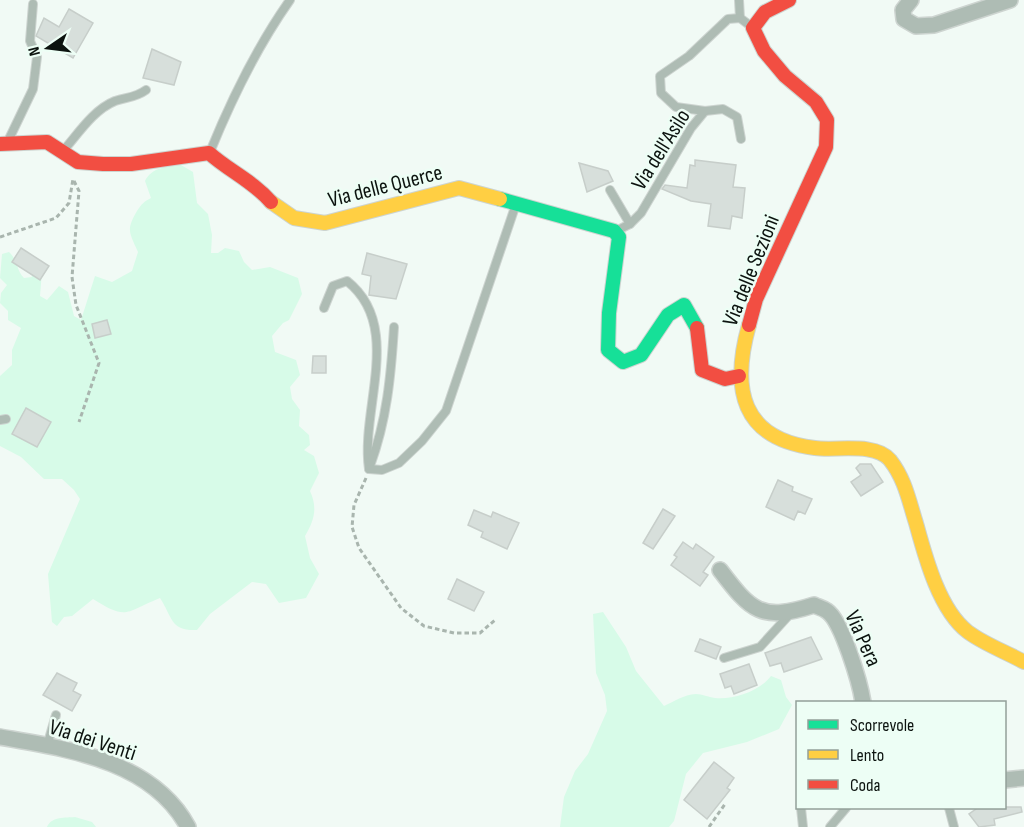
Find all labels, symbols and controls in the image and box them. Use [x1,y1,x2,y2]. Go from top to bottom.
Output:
north arrow [18,18,78,78]
text: N [25,45,45,58]
street label: Via dell'Asilo [626,104,697,195]
street label: Via delle Querce [325,159,445,214]
street label: Via delle Sezioni [717,211,786,330]
street label: Via Pera [838,606,887,671]
legend [796,701,1006,809]
street label: Via dei Venti [46,714,140,767]
text: Scorrevole [850,715,914,736]
text: Lento [850,745,884,766]
text: Coda [850,775,881,796]

